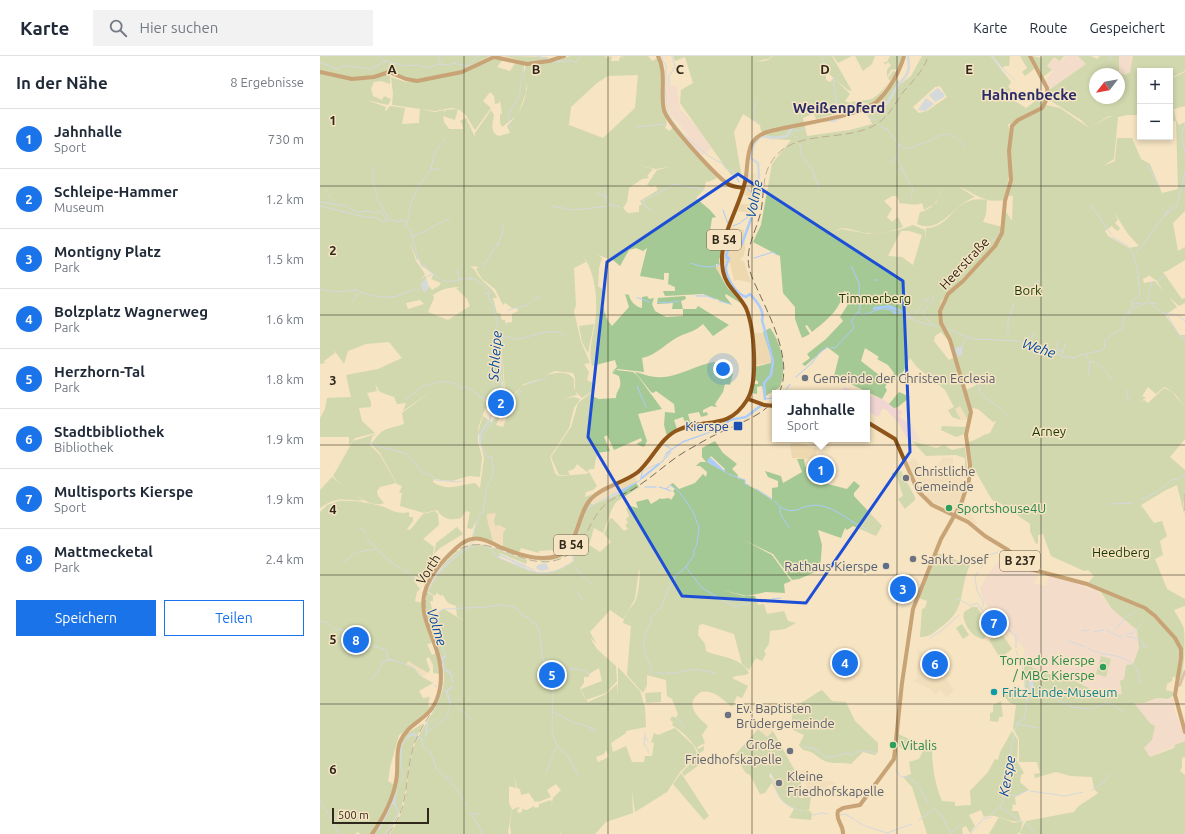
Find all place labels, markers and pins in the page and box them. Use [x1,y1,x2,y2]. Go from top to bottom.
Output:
place label: Gemeinde der Christen Ecclesia [813,371,995,385]
marker: Gemeinde der Christen Ecclesia [800,373,810,383]
pin: 2 [488,388,514,418]
place label: Kierspe [685,419,729,433]
marker: Kierspe [732,420,744,432]
pin: 1 [808,455,834,485]
place label: Christliche Gemeinde [914,464,975,493]
marker: Christliche Gemeinde [901,473,911,483]
place label: Sportshouse4U [957,501,1046,515]
marker: Sportshouse4U [944,503,954,513]
place label: Sankt Josef [921,552,988,566]
marker: Sankt Josef [908,554,918,564]
place label: Rathaus Kierspe [784,559,878,573]
marker: Rathaus Kierspe [881,561,891,571]
pin: 3 [890,574,916,604]
pin: 7 [981,608,1007,638]
pin: 8 [343,625,369,655]
pin: 4 [832,648,858,678]
pin: 6 [922,649,948,679]
place label: Tornado Kierspe / MBC Kierspe [1000,653,1095,682]
pin: 5 [539,660,565,690]
marker: Tornado Kierspe / MBC Kierspe [1098,662,1108,672]
place label: Fritz-Linde-Museum [1002,685,1117,699]
marker: Fritz-Linde-Museum [989,687,999,697]
place label: Ev. Baptisten Brüdergemeinde [736,701,835,730]
marker: Ev. Baptisten Brüdergemeinde [723,710,733,720]
place label: Große Friedhofskapelle [685,737,782,766]
place label: Vitalis [901,738,937,752]
marker: Vitalis [888,740,898,750]
marker: Große Friedhofskapelle [785,746,795,756]
place label: Kleine Friedhofskapelle [787,769,884,798]
marker: Kleine Friedhofskapelle [774,778,784,788]

